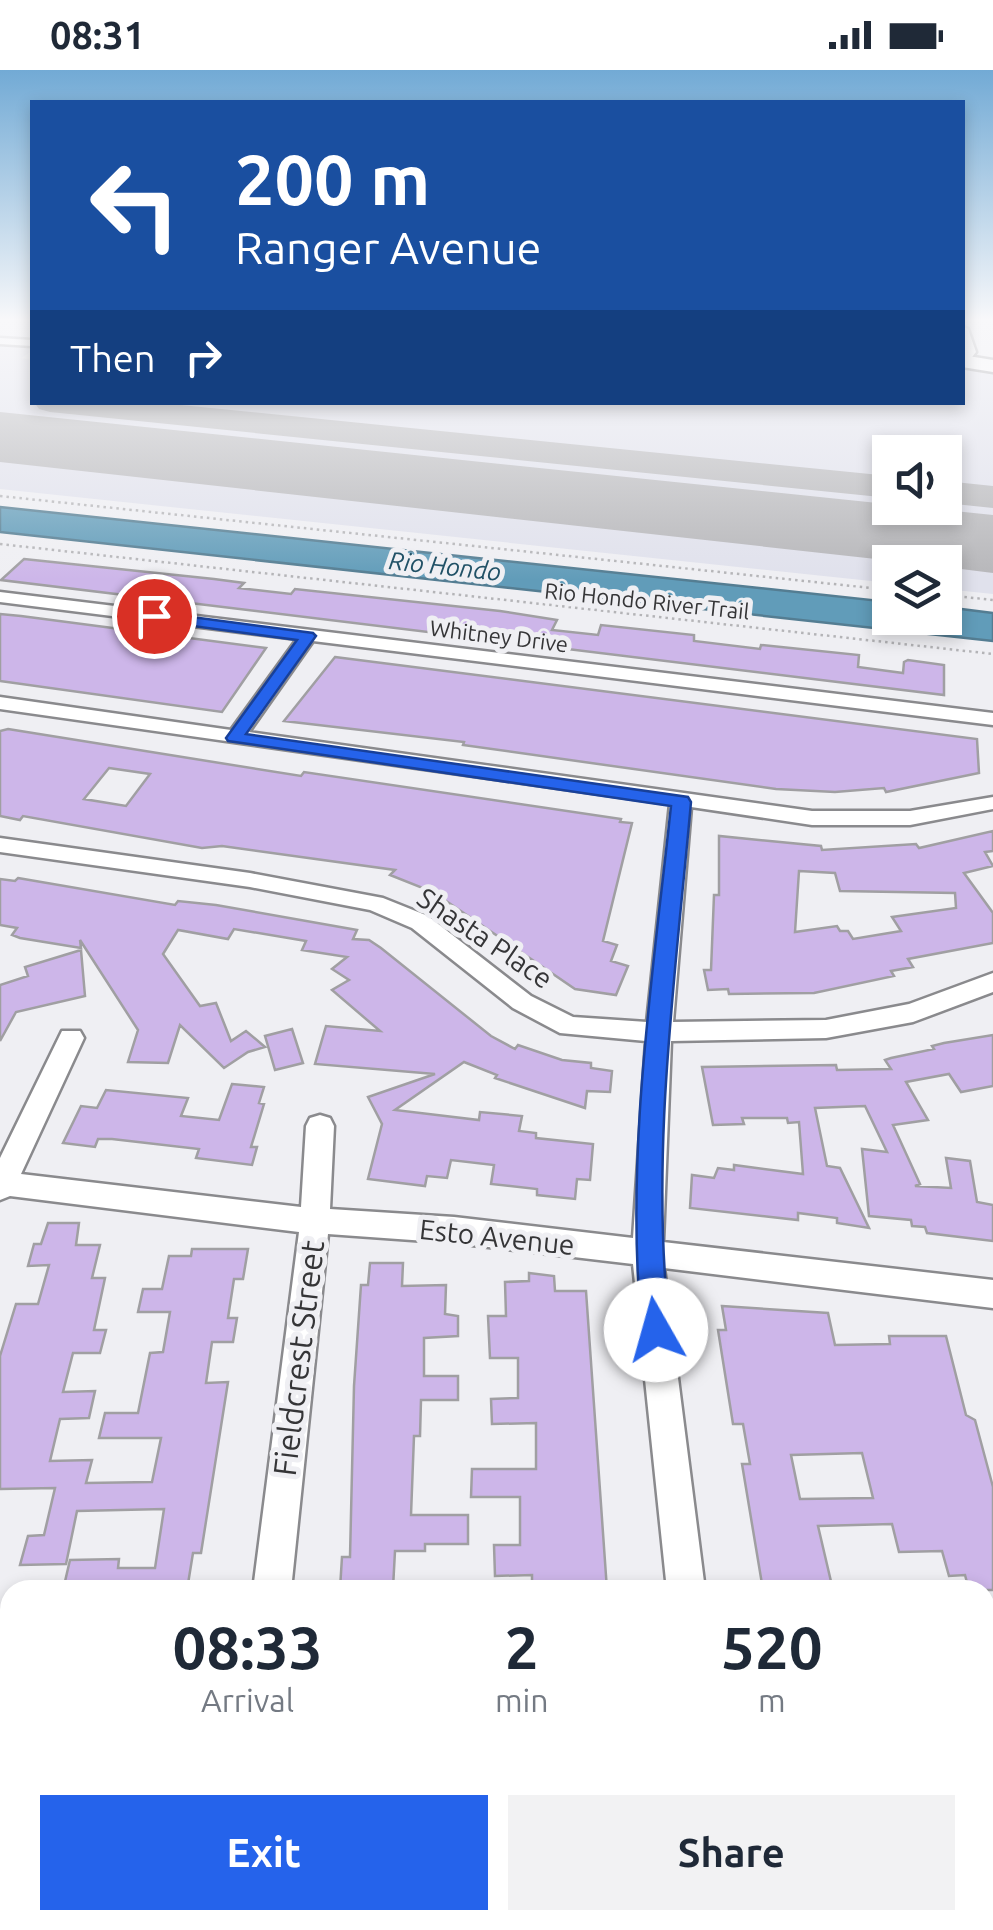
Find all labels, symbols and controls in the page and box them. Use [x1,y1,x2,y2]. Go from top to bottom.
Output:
text: 08:31 [50,14,145,56]
icon: left [70,140,200,270]
text: 200 m [235,140,430,218]
text: Ranger Avenue [235,222,541,273]
icon: right [176,330,231,385]
text: Then [70,337,156,379]
map controls [872,435,962,635]
button: sound [872,435,962,525]
button: layers [872,545,962,635]
water label: Rio Hondo [388,546,502,586]
pin [112,574,197,659]
street label: Rio Hondo River Trail [543,577,751,624]
icon: arrive [127,589,182,644]
street label: Whitney Drive [428,615,570,656]
street label: Shasta Place [412,881,559,994]
street label: Esto Avenue [418,1213,576,1260]
street label: Fieldcrest Street [266,1238,330,1478]
position arrow [604,1278,708,1382]
text: 08:33 [172,1613,323,1680]
text: 2 [505,1613,539,1680]
text: 520 [721,1613,823,1680]
text: Arrival [201,1682,294,1718]
text: min [495,1682,549,1718]
text: m [758,1682,786,1718]
button: Exit [40,1795,488,1910]
button: Share [508,1795,955,1910]

